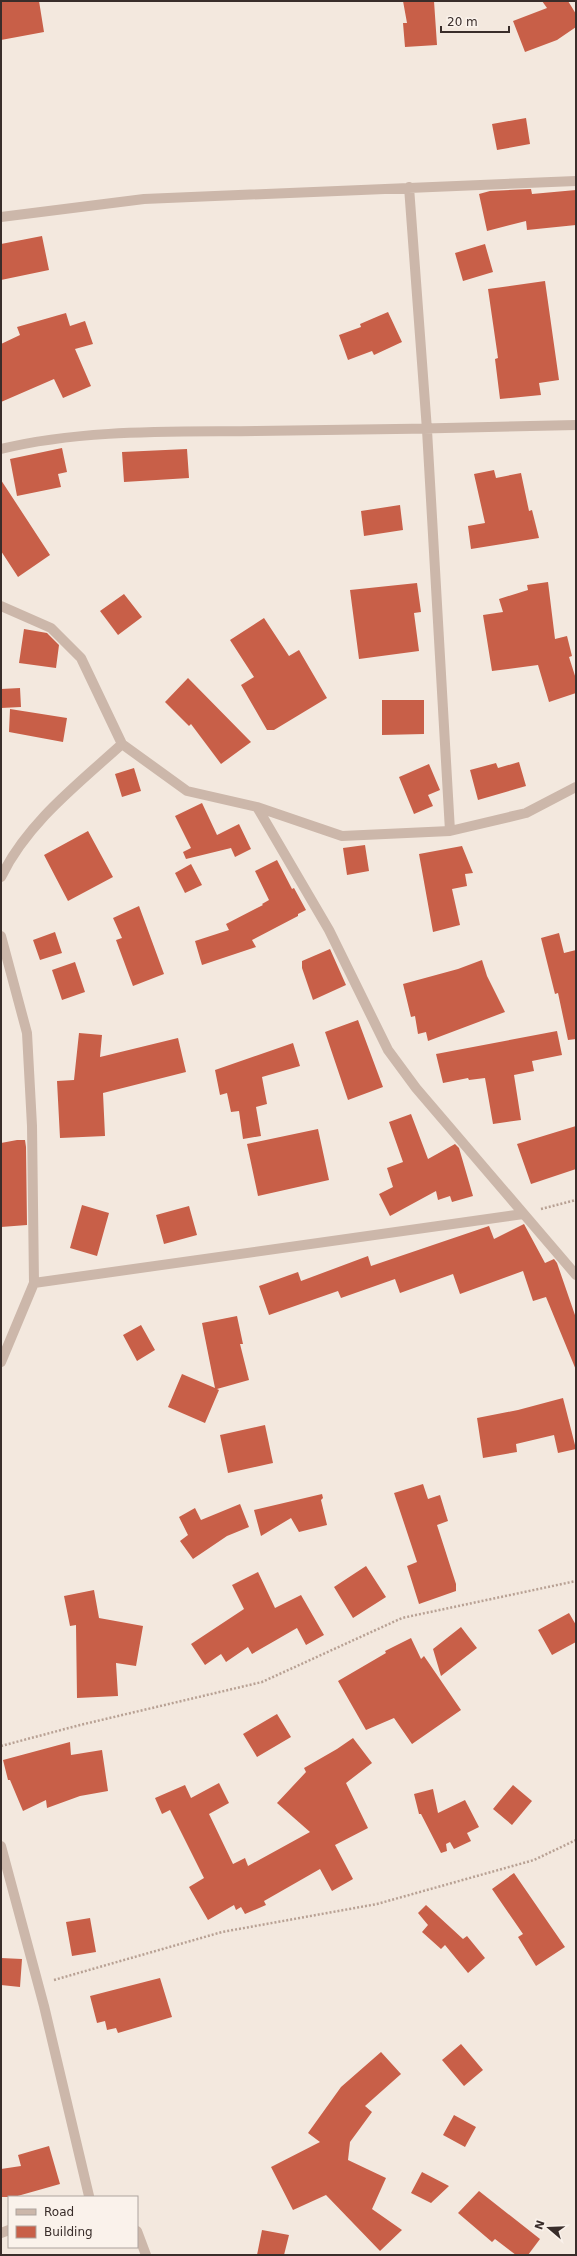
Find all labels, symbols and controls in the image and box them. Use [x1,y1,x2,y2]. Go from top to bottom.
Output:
scale bar [441,8,509,34]
text: 20 m [447,15,478,29]
legend [8,2196,138,2248]
text: Road [44,2205,74,2219]
north arrow [529,2208,569,2248]
text: N [532,2218,548,2231]
text: Building [44,2225,93,2239]

